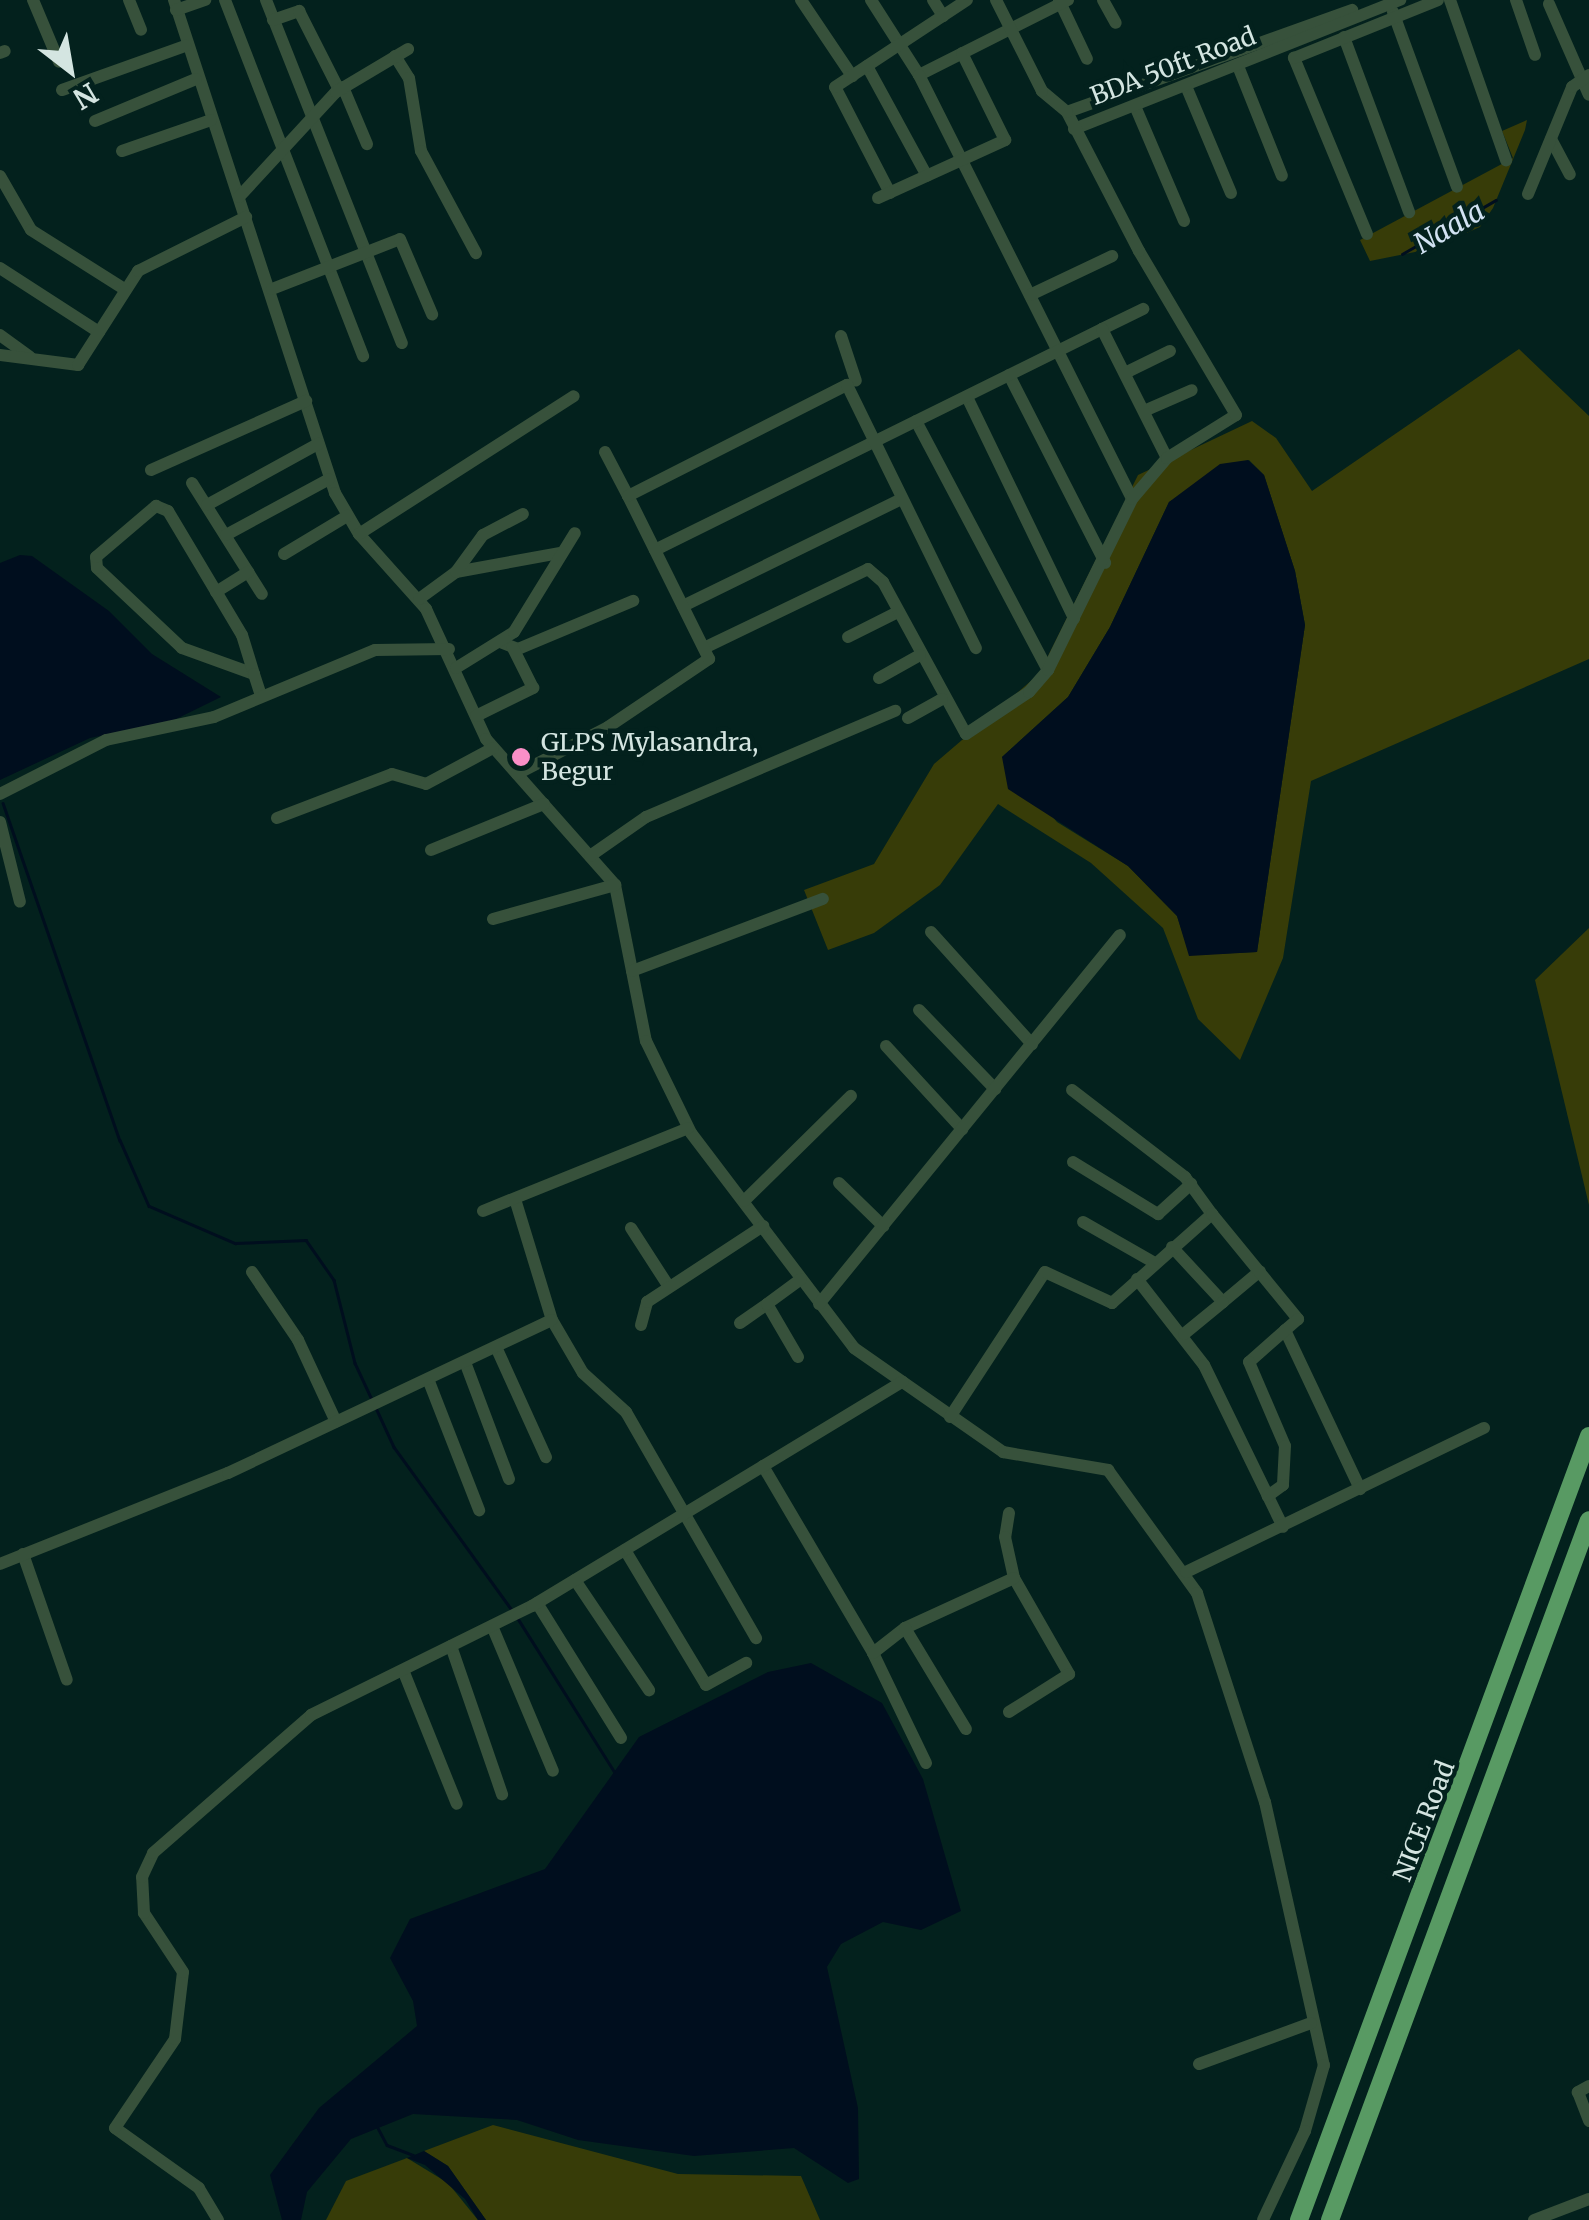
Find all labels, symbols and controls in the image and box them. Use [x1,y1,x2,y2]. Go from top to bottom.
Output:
north arrow [20,20,120,120]
street label: BDA 50ft Road [1086,21,1260,111]
text: N [67,75,104,117]
water label: Naala [1408,194,1490,260]
place label: GLPS Mylasandra, Begur [541,728,758,787]
marker: GLPS Mylasandra, Begur [510,746,532,768]
street label: NICE Road [1387,1756,1461,1886]

